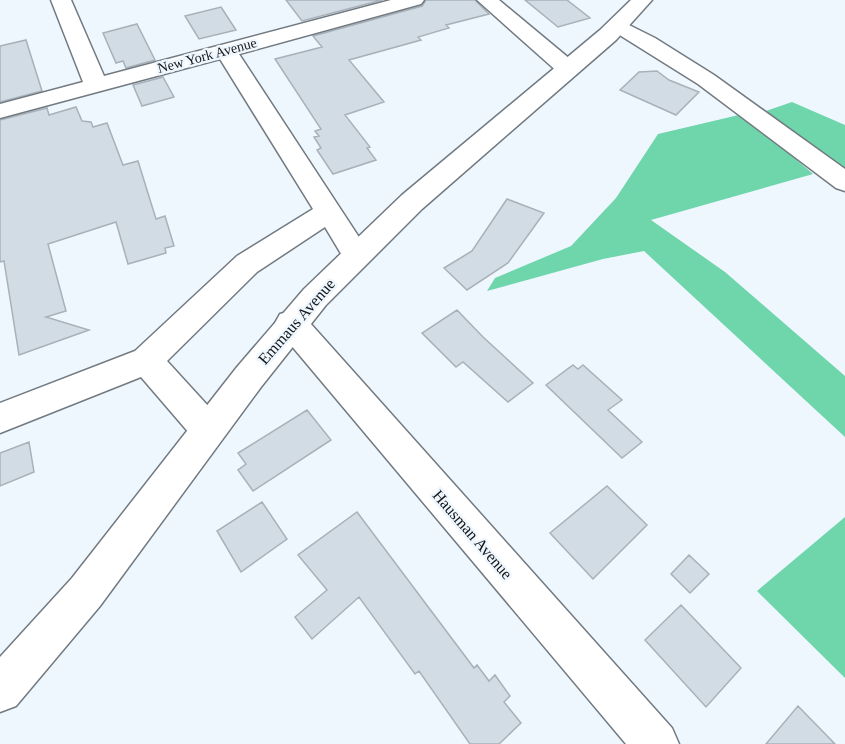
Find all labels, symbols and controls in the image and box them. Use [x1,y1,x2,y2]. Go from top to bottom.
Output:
street label: New York Avenue [156,35,258,76]
street label: Emmaus Avenue [255,275,338,368]
street label: Hausman Avenue [429,486,516,582]

